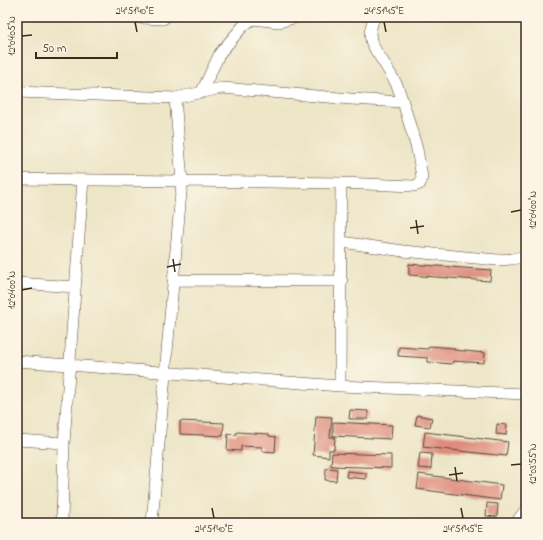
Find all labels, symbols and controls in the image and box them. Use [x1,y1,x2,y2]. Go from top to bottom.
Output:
text: 24°51'40"E [116,4,154,19]
text: 24°51'45"E [364,4,404,19]
text: 12°04'05"N [5,16,20,56]
scale bar [36,34,117,60]
text: 50 m [42,40,66,58]
text: 12°04'00"N [526,191,541,229]
text: 12°04'00"N [5,271,20,309]
text: 12°03'55"N [526,443,541,484]
text: 24°51'40"E [195,522,233,537]
text: 24°51'45"E [443,522,483,537]

